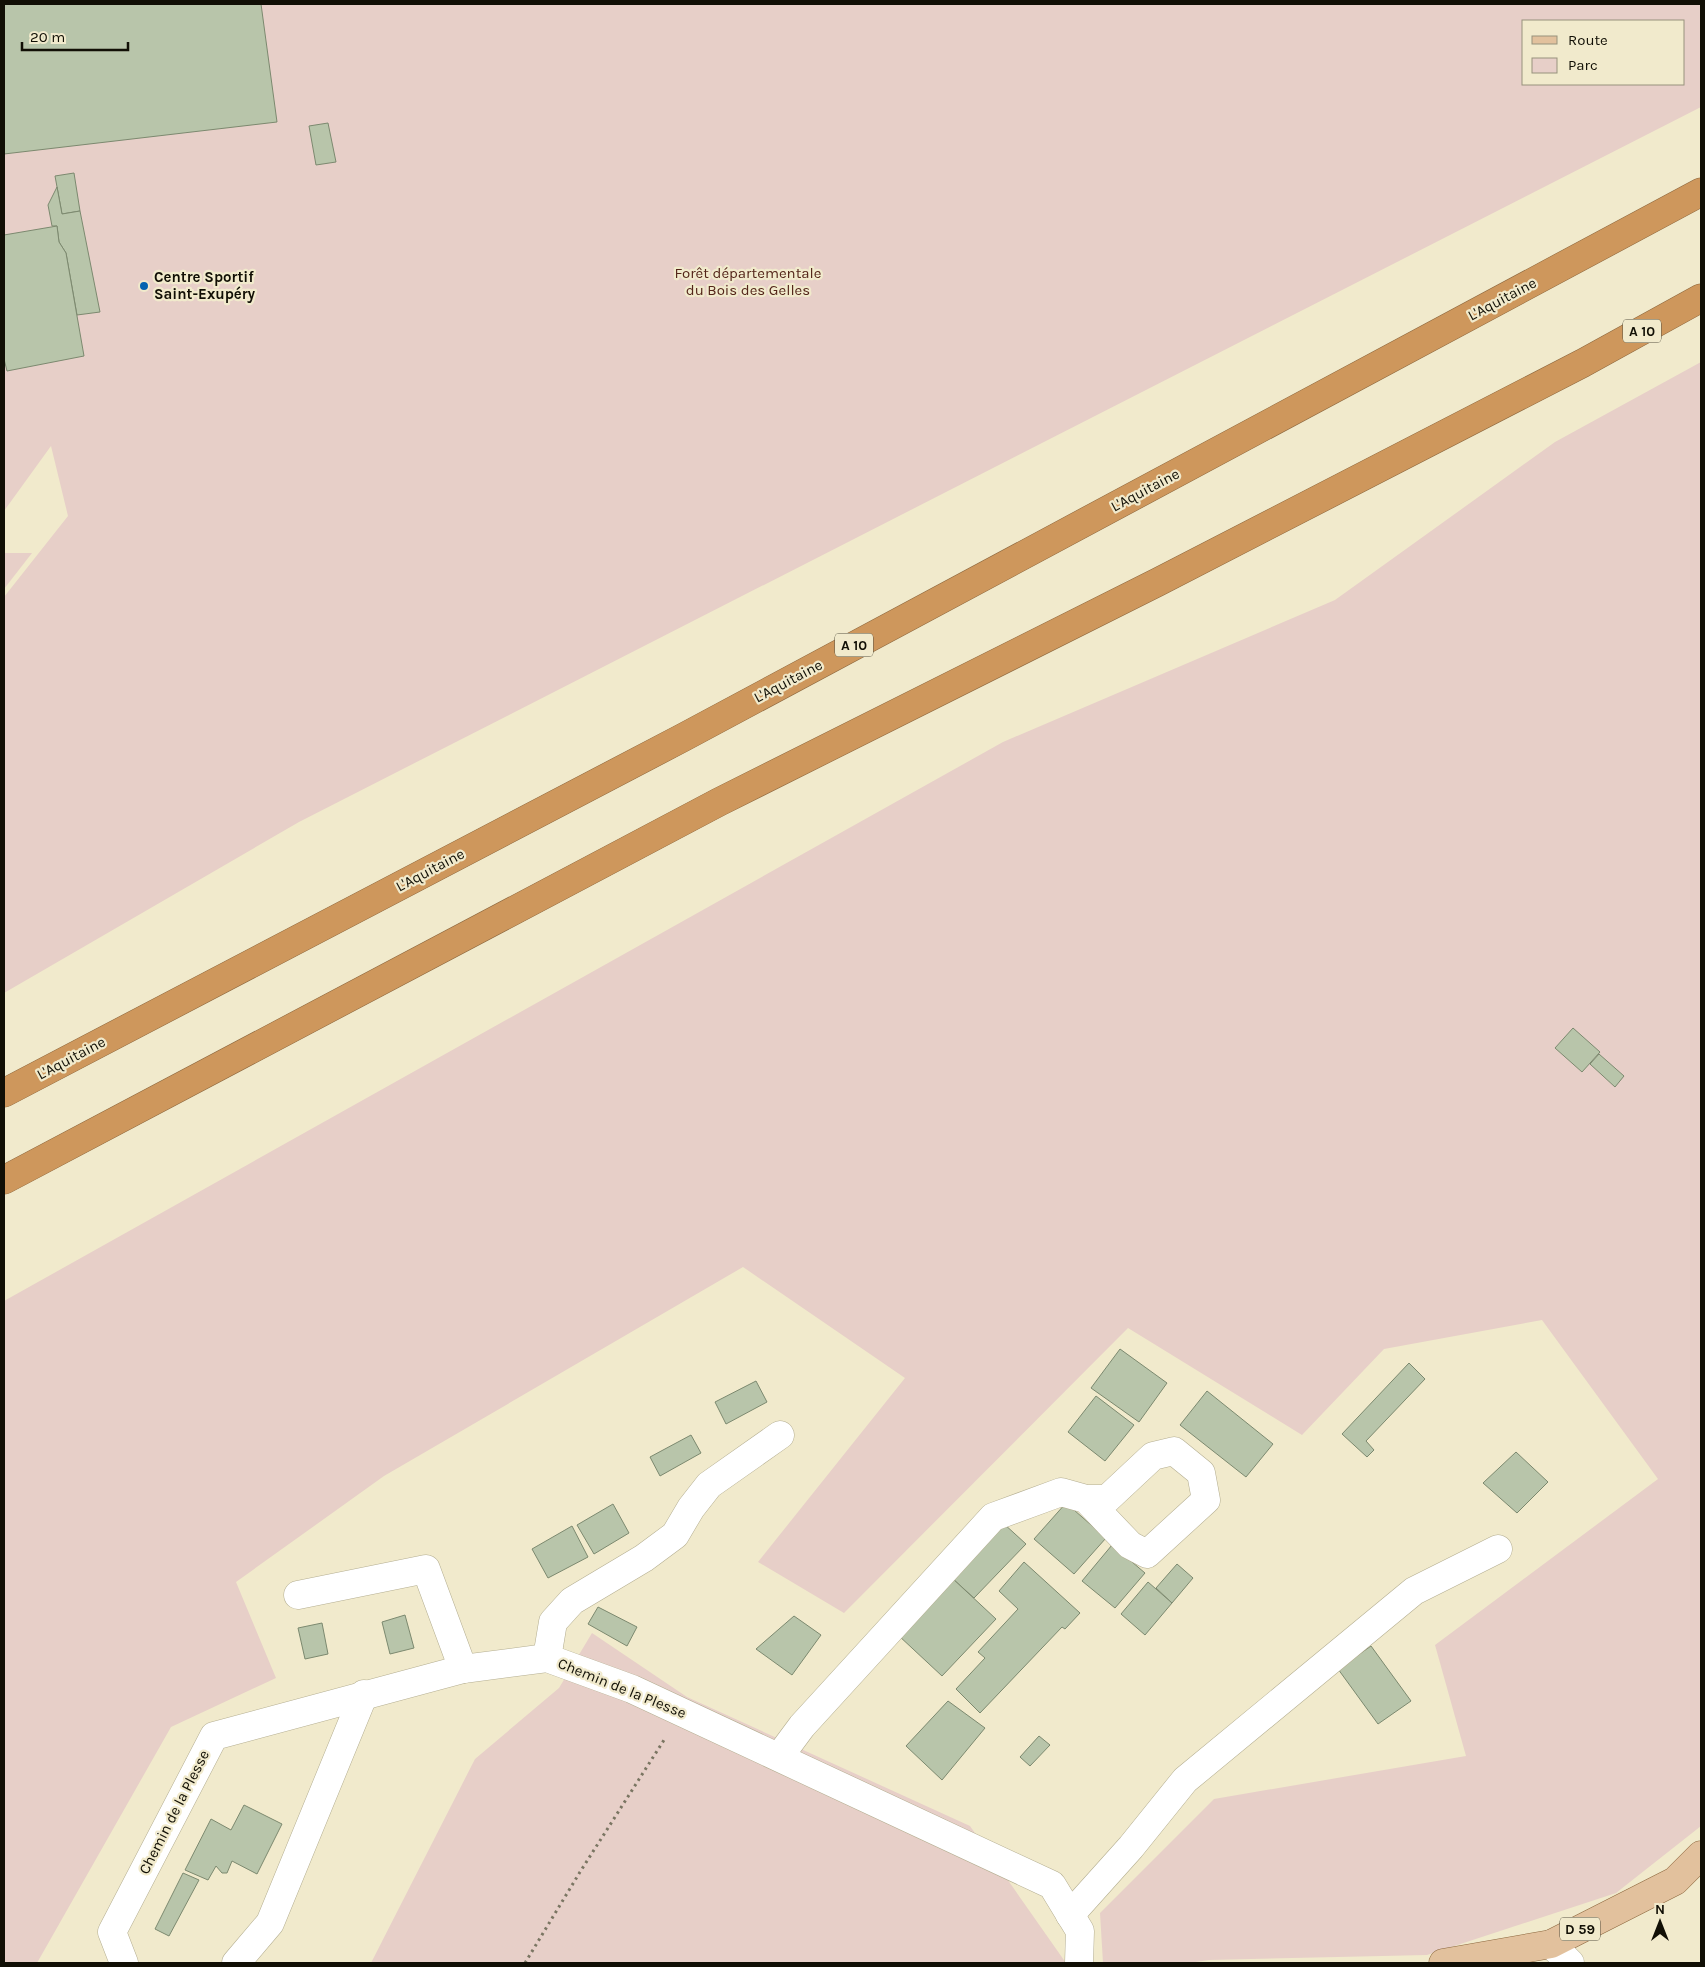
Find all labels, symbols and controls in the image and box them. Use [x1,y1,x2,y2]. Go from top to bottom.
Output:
scale bar [22,20,129,52]
legend [1522,20,1685,85]
text: 20 m [30,28,65,46]
text: Route [1568,31,1608,49]
text: Parc [1568,56,1598,74]
park label: Forêt départementale du Bois des Gelles [675,264,821,299]
place label: Centre Sportif Saint-Exupéry [154,268,256,303]
street label: L'Aquitaine [1465,273,1539,325]
marker: Centre Sportif Saint-Exupéry [138,280,150,292]
road number: A 10 [1623,320,1661,342]
street label: L'Aquitaine [1108,464,1182,516]
road number: A 10 [835,634,873,656]
street label: L'Aquitaine [751,655,825,707]
street label: L'Aquitaine [393,844,467,896]
street label: L'Aquitaine [34,1032,108,1084]
street label: Chemin de la Plesse [555,1654,689,1722]
street label: Chemin de la Plesse [135,1747,213,1877]
north arrow [1635,1897,1685,1947]
text: N [1655,1901,1665,1918]
road number: D 59 [1560,1918,1600,1940]

